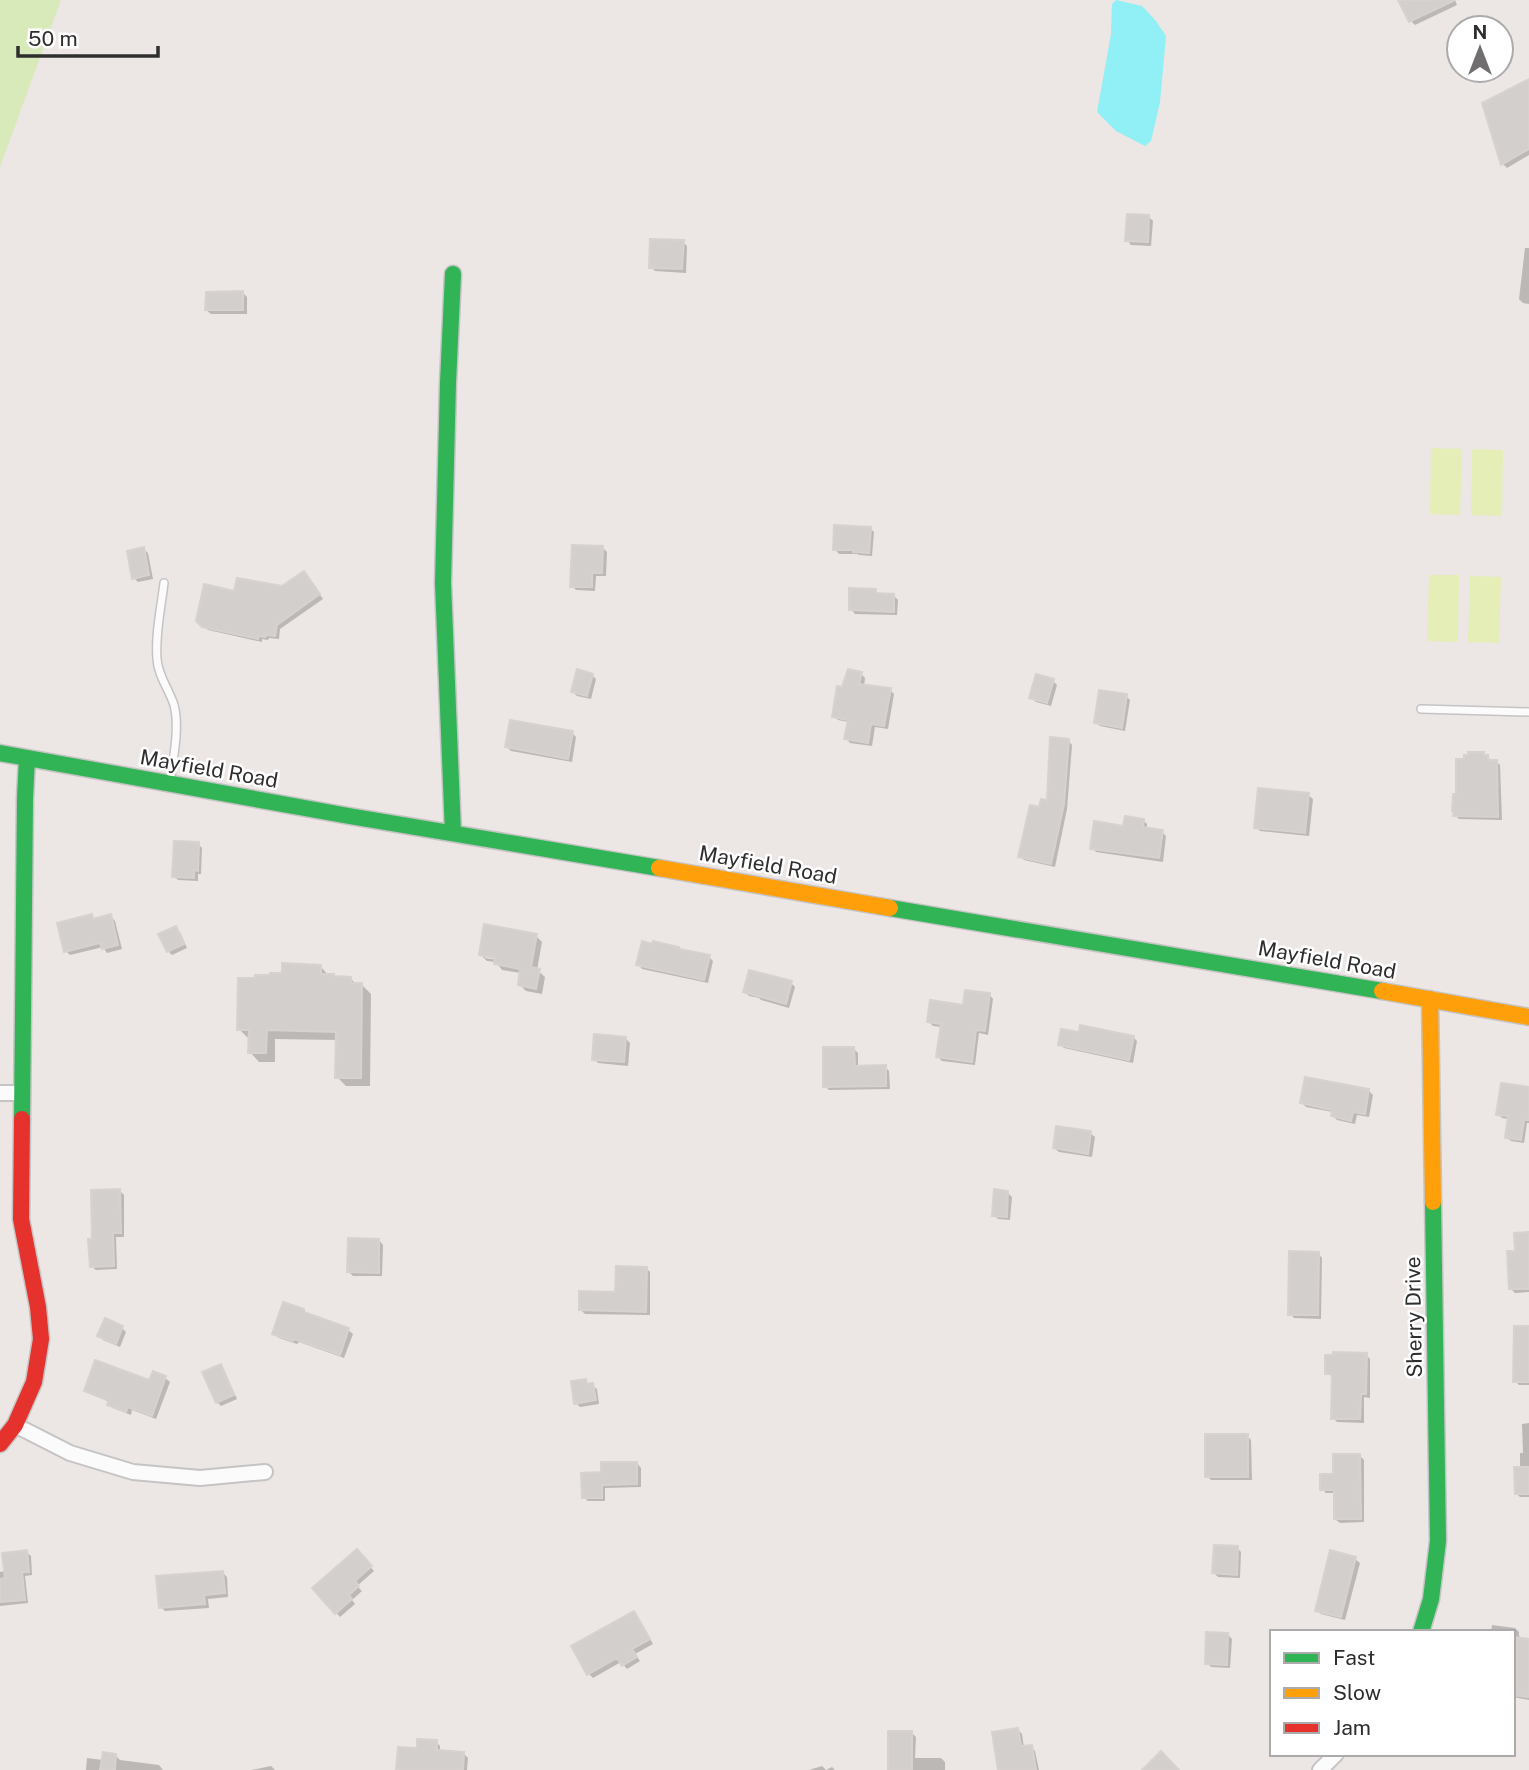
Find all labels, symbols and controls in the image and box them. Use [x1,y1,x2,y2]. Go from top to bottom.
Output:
scale bar [18,14,158,58]
north arrow [1445,14,1515,84]
text: N [1473,21,1487,43]
text: 50 m [28,26,78,51]
street label: Mayfield Road [138,744,280,793]
street label: Mayfield Road [697,840,839,889]
street label: Mayfield Road [1256,935,1398,984]
street label: Sherry Drive [1400,1256,1427,1378]
legend [1270,1630,1515,1756]
text: Fast [1333,1645,1375,1670]
text: Slow [1333,1680,1381,1705]
text: Jam [1333,1715,1371,1740]

